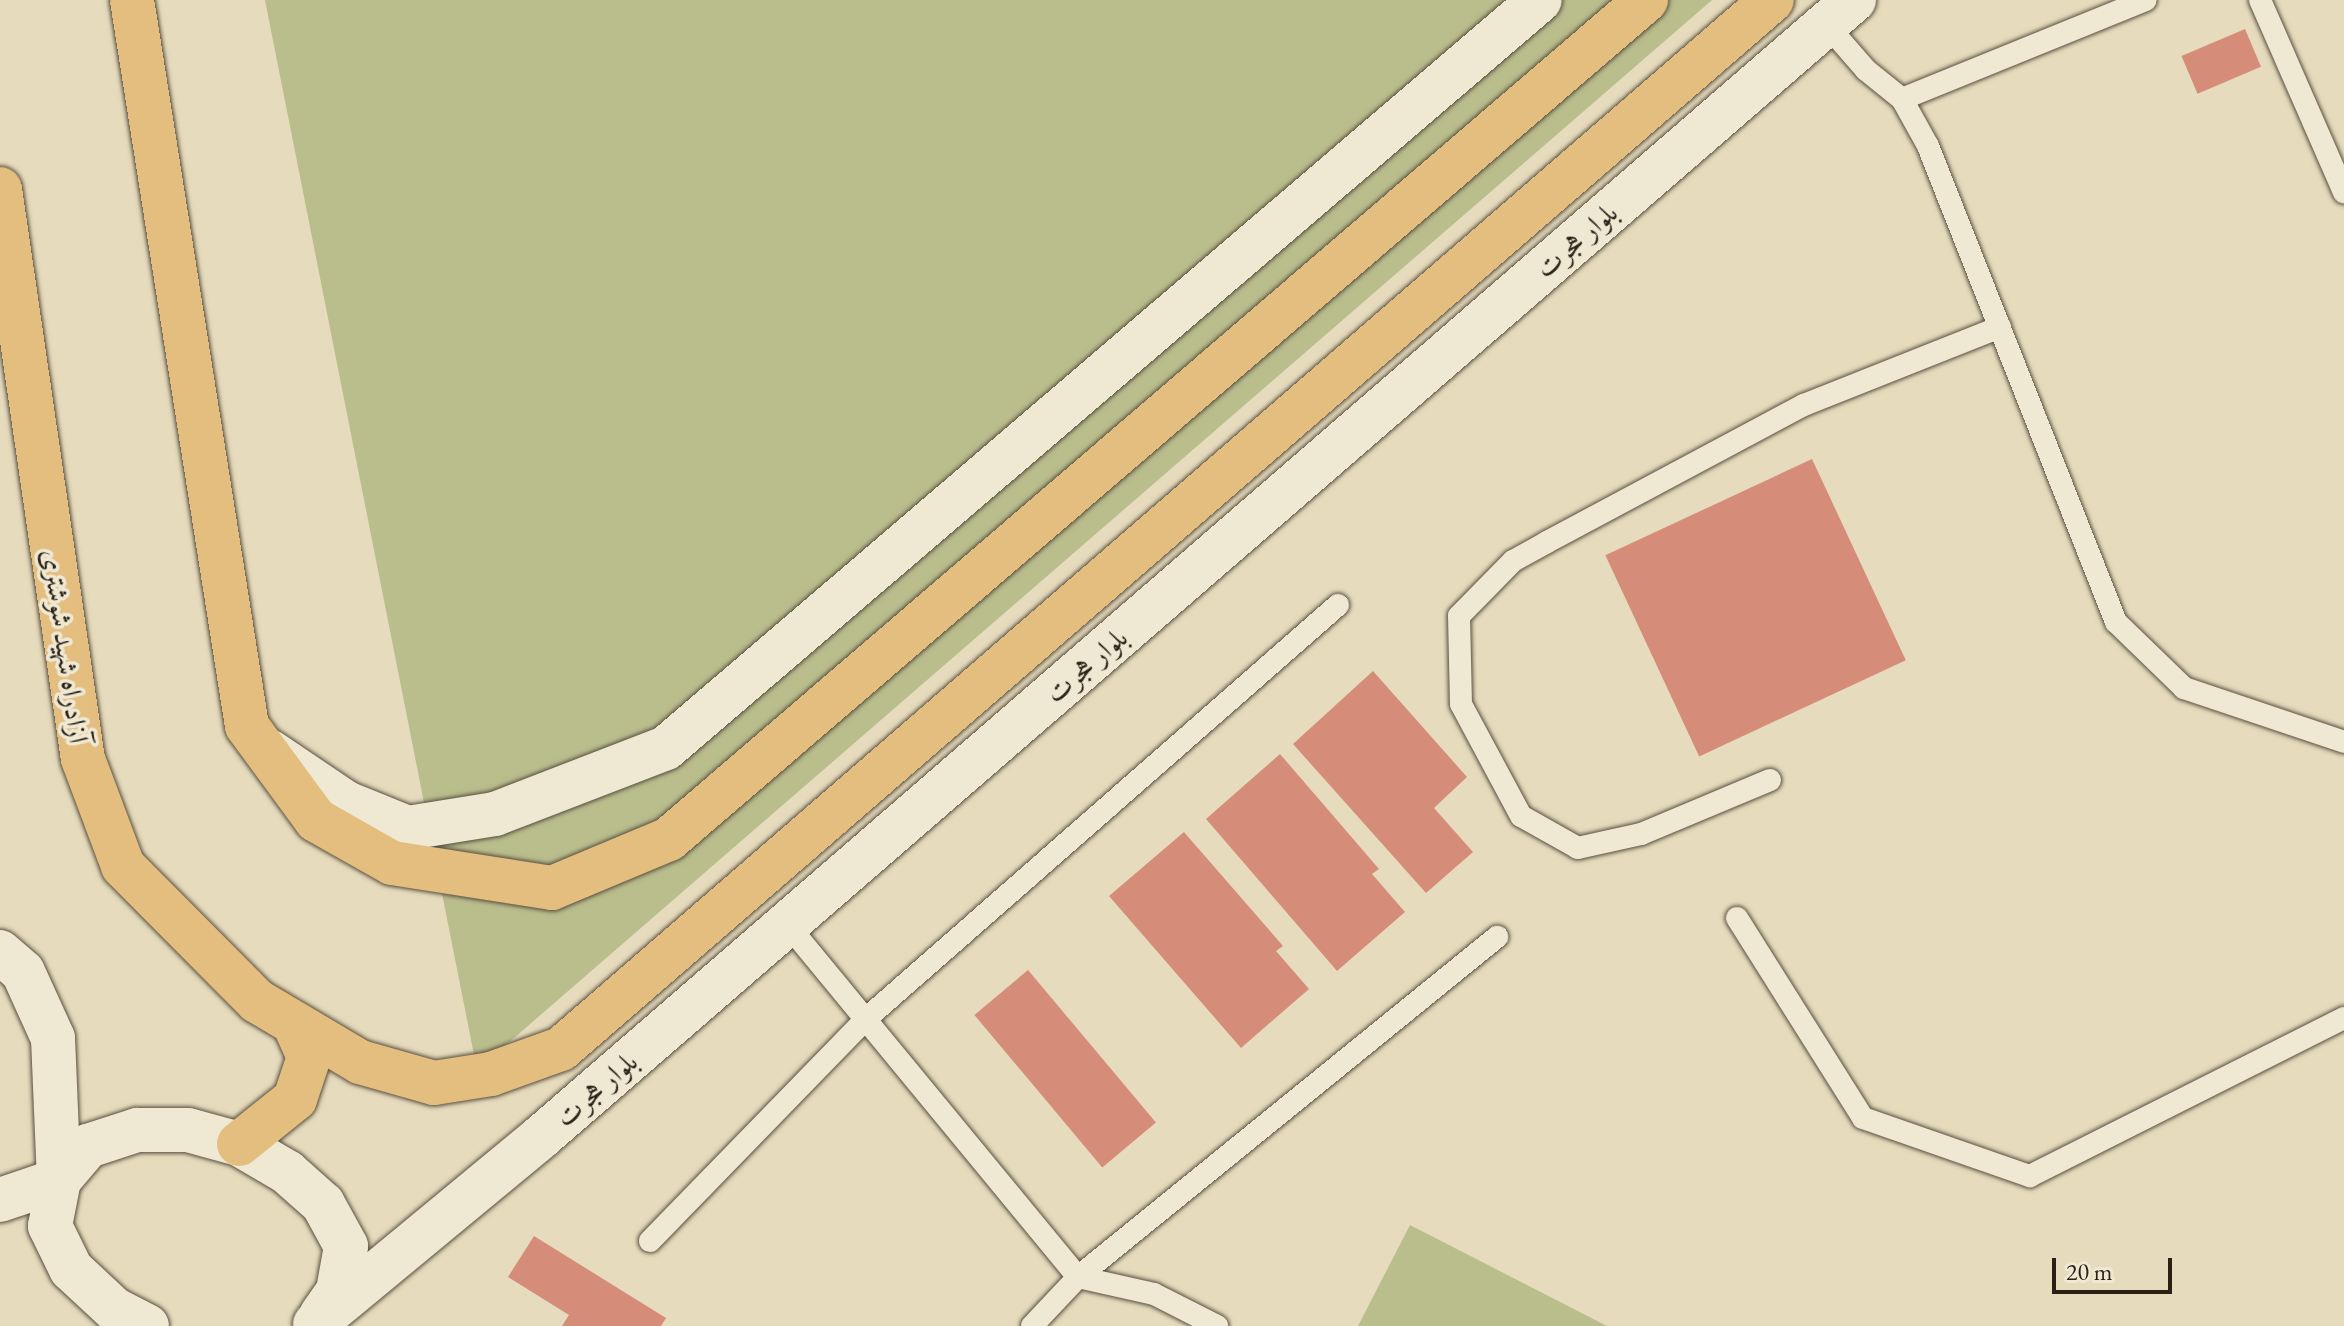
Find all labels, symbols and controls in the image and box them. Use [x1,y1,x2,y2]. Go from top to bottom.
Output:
street label: بلوار هجرت [1528,195,1624,285]
street label: آزادراه شهید شوشتری [36,547,96,745]
street label: بلوار هجرت [1038,620,1134,710]
street label: بلوار هجرت [548,1044,644,1134]
scale bar [2056,1242,2176,1292]
text: 20 m [2066,1256,2113,1287]

